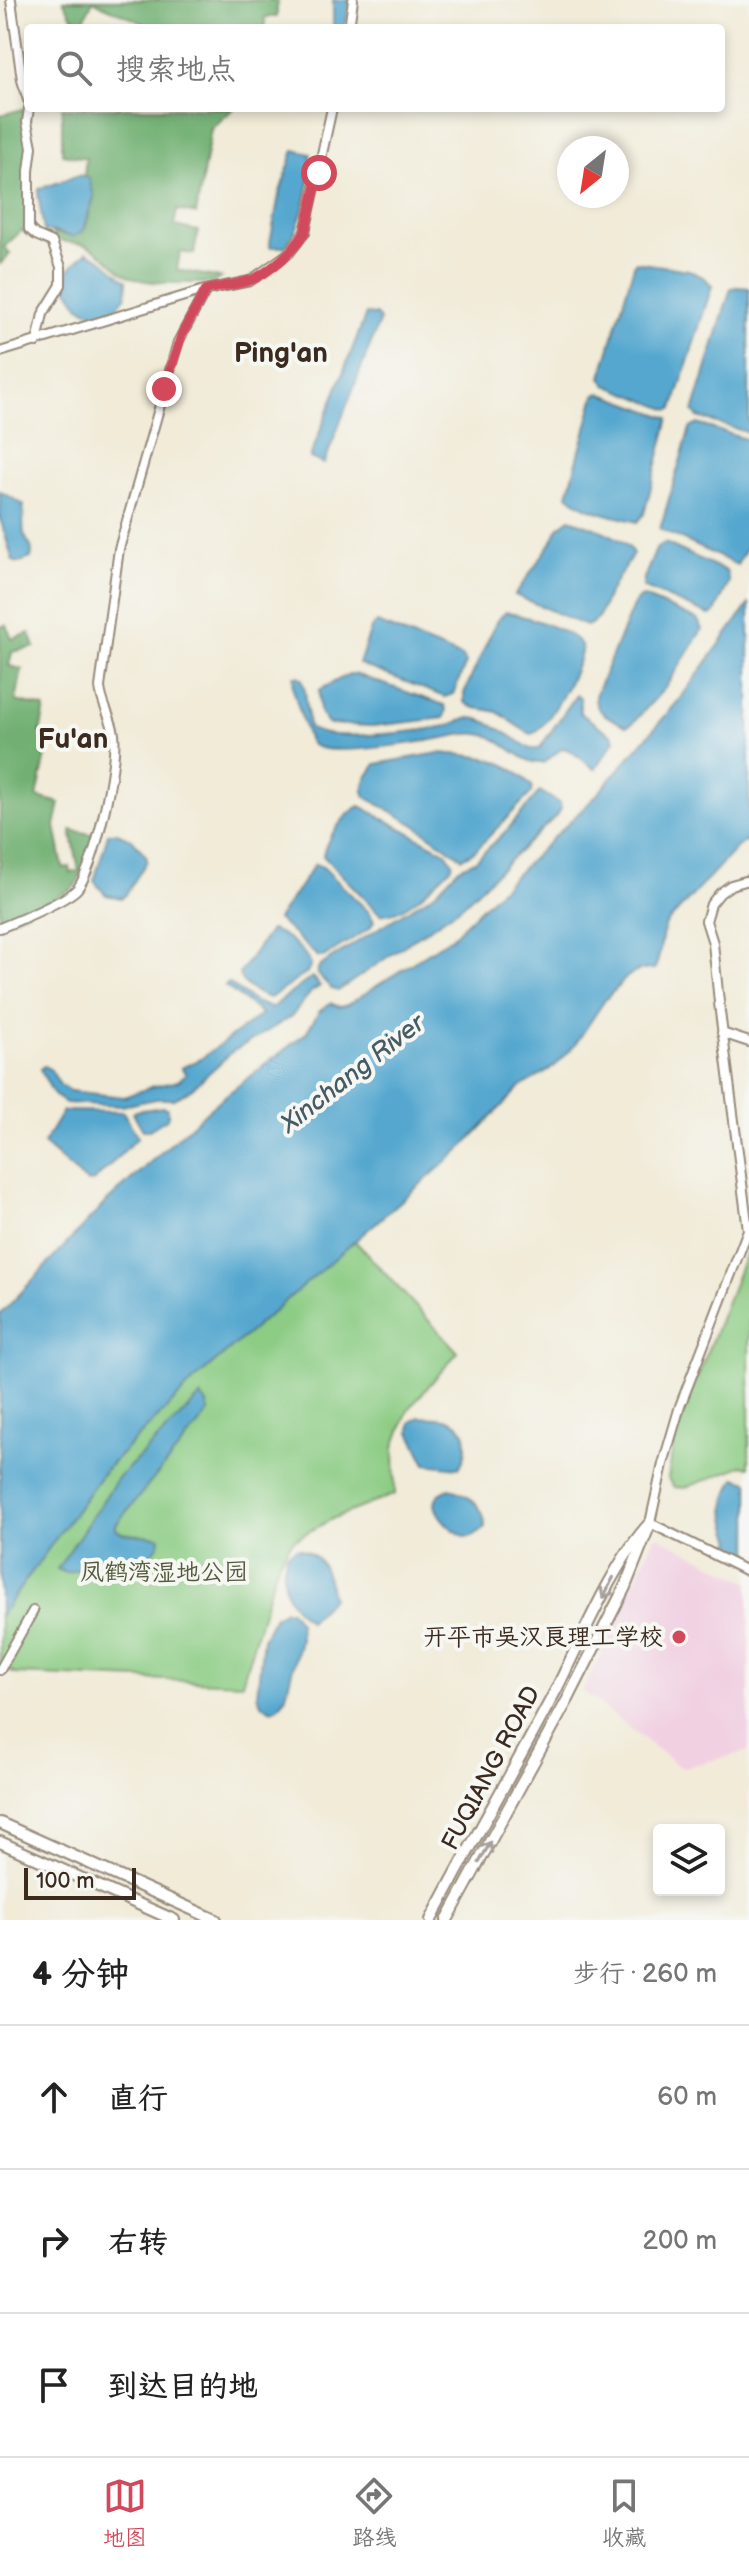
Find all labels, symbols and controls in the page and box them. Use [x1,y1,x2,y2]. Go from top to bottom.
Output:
search box [24,24,725,112]
icon: search [52,46,96,90]
text: 搜索地点 [116,52,236,88]
north arrow [557,136,629,208]
route start [301,155,337,191]
district label: Ping'an [234,337,328,370]
route end [146,371,182,407]
district label: Fu'an [38,723,108,756]
water label: Xinchang River [273,1007,432,1141]
park label: 凤鹤湾湿地公园 [80,1558,248,1587]
one-way arrow [599,1576,615,1599]
place label: 开平市吴汉良理工学校 [423,1623,663,1652]
marker: 开平市吴汉良理工学校 [670,1628,688,1646]
street label: FUQIANG ROAD [435,1681,547,1855]
map controls [653,1824,725,1896]
button: layers [653,1824,725,1896]
one-way arrow [477,1840,493,1864]
scale bar [24,1864,136,1900]
text: 100 m [36,1868,95,1895]
text: 4 分钟 [32,1954,129,1995]
text: 步行 · 260 m [573,1959,717,1990]
icon: ahead [32,2075,76,2119]
text: 直行 [108,2081,168,2117]
text: 60 m [657,2082,717,2113]
icon: right [32,2219,76,2263]
text: 右转 [108,2225,168,2261]
text: 200 m [643,2226,717,2257]
icon: arrive [32,2363,76,2407]
text: 到达目的地 [108,2369,258,2405]
tab: 地图 [103,2474,147,2552]
tab: 路线 [352,2474,396,2552]
tab: 收藏 [602,2474,646,2552]

